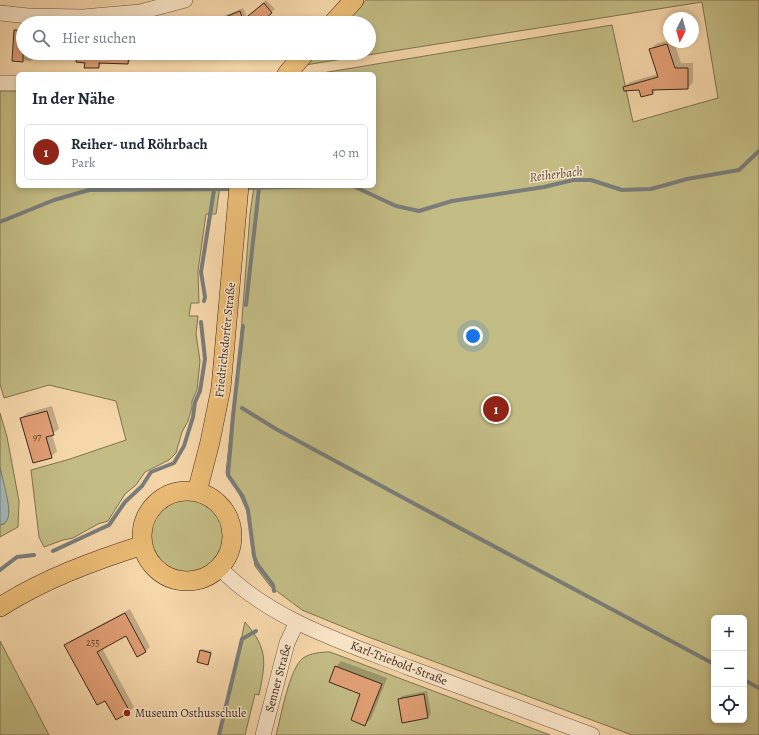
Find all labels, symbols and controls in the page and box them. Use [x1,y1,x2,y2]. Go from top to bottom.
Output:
north arrow [663,12,699,48]
search box [16,16,376,60]
icon: search [30,27,52,49]
text: Hier suchen [62,28,136,48]
text: In der Nähe [32,87,115,110]
text: Reiher- und Röhrbach [71,134,208,154]
text: 1 [44,144,48,161]
text: 40 m [333,144,359,161]
text: Park [71,154,95,171]
water label: Reiherbach [528,162,584,186]
street label: Friedrichsdorfer Straße [211,281,239,399]
your location [463,326,483,346]
pin: 1 [483,394,509,424]
house number: 97 [33,430,42,443]
map controls [711,615,747,723]
button: + [711,615,747,651]
house number: 255 [86,636,100,649]
street label: Karl-Triebold-Straße [348,637,450,689]
street label: Senner Straße [261,642,295,714]
button: − [711,651,747,687]
button: locate [711,687,747,723]
place label: Museum Osthusschule [135,705,246,721]
marker: Museum Osthusschule [122,708,132,718]

